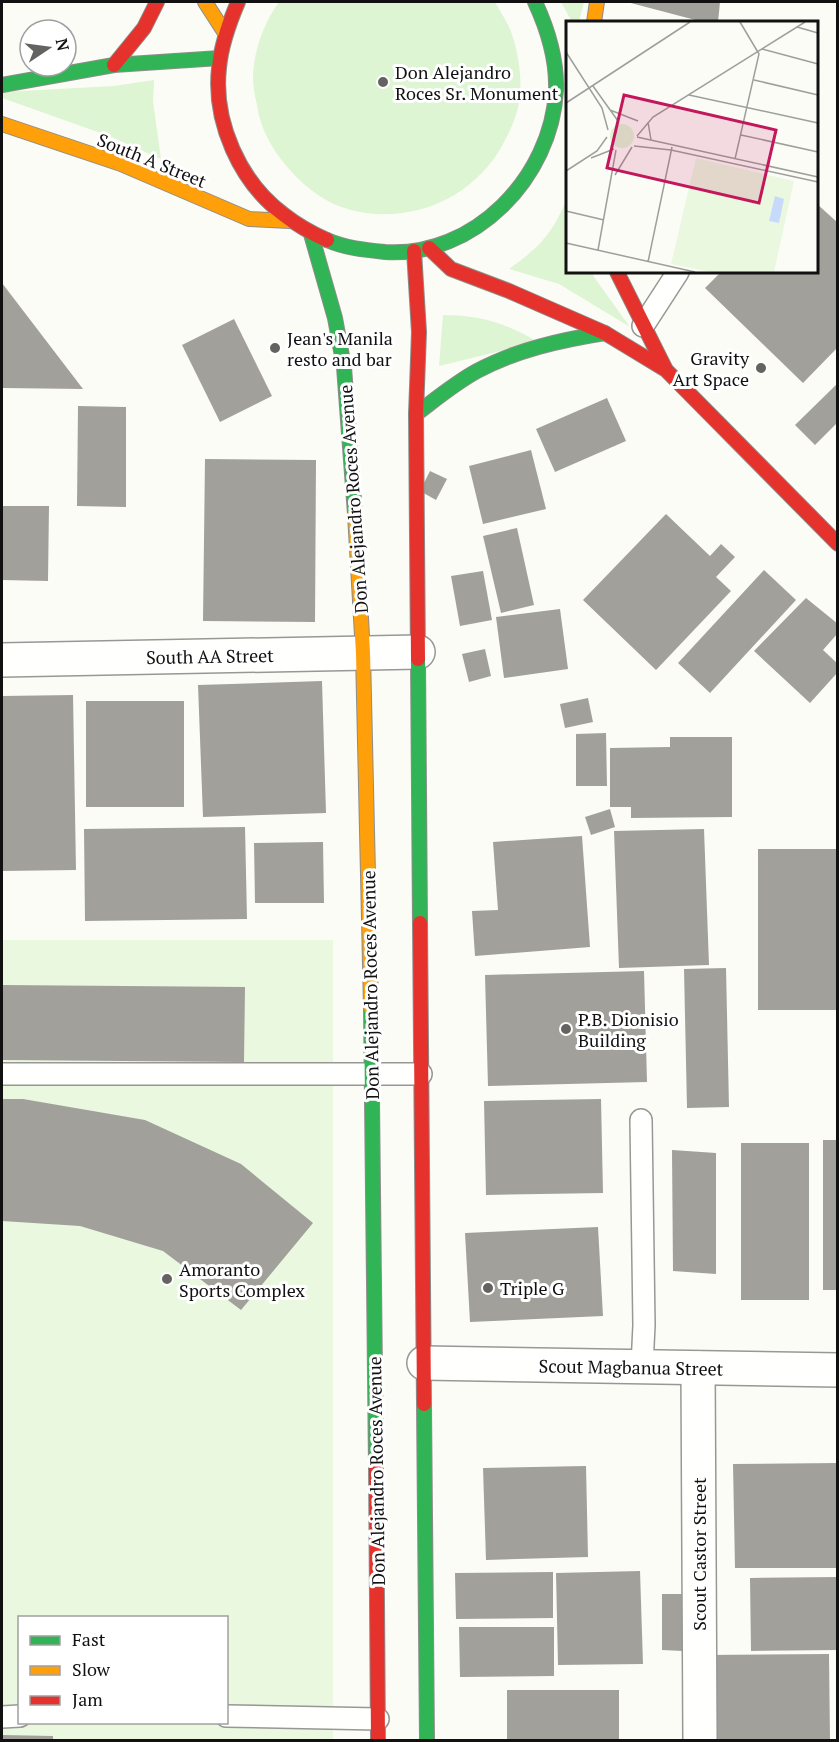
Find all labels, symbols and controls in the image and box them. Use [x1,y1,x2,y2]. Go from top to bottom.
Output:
north arrow [18,18,78,78]
inset map [566,21,818,273]
text: N [51,36,75,53]
place label: Don Alejandro Roces Sr. Monument [395,60,559,105]
marker: Don Alejandro Roces Sr. Monument [376,75,390,89]
street label: South A Street [94,127,210,193]
place label: Jean's Manila resto and bar [287,326,393,371]
marker: Jean's Manila resto and bar [268,341,282,355]
place label: Gravity Art Space [673,346,750,391]
marker: Gravity Art Space [754,361,768,375]
street label: Don Alejandro Roces Avenue [333,384,373,614]
street label: South AA Street [146,643,274,669]
street label: Don Alejandro Roces Avenue [356,870,384,1100]
place label: P.B. Dionisio Building [578,1007,679,1052]
marker: P.B. Dionisio Building [559,1022,573,1036]
place label: Amoranto Sports Complex [179,1257,306,1302]
marker: Amoranto Sports Complex [160,1272,174,1286]
place label: Triple G [500,1276,565,1300]
marker: Triple G [481,1281,495,1295]
street label: Scout Magbanua Street [538,1353,724,1381]
street label: Don Alejandro Roces Avenue [362,1356,390,1586]
street label: Scout Castor Street [687,1477,711,1631]
legend [18,1616,228,1724]
text: Fast [72,1627,106,1651]
text: Slow [72,1657,111,1681]
text: Jam [72,1687,103,1711]

